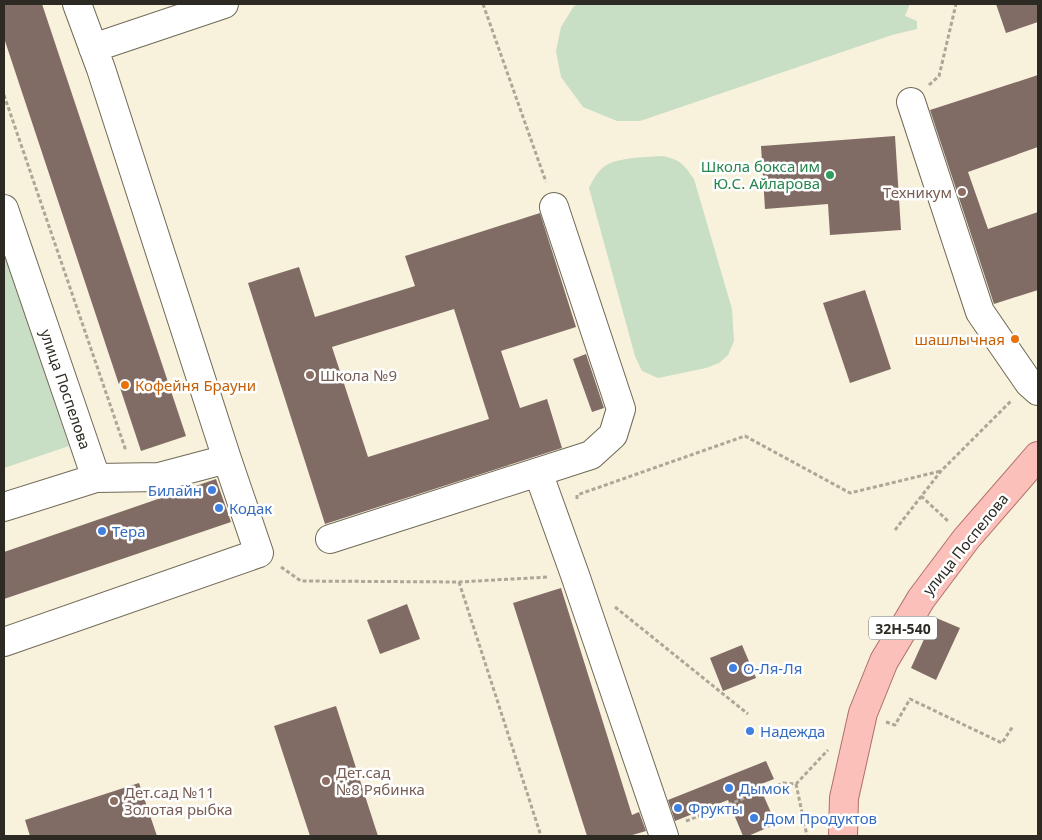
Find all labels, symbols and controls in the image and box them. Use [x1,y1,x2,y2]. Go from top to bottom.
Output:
place label: Школа бокса им Ю.С. Айларова [701,156,820,193]
marker: Школа бокса им Ю.С. Айларова [824,169,836,181]
place label: Техникум [883,182,952,202]
marker: Техникум [956,186,968,198]
street label: улица Поспелова [36,326,96,452]
place label: шашлычная [915,329,1005,349]
marker: шашлычная [1009,333,1021,345]
place label: Школа №9 [320,365,397,385]
marker: Школа №9 [304,369,316,381]
place label: Кофейня Брауни [135,375,256,395]
marker: Кофейня Брауни [119,379,131,391]
place label: Билайн [148,480,202,500]
marker: Билайн [206,484,218,496]
street label: улица Поспелова [918,489,1012,599]
place label: Кодак [229,498,272,518]
marker: Кодак [213,502,225,514]
place label: Тера [112,521,145,541]
marker: Тера [96,525,108,537]
road number: 32Н-540 [869,616,937,640]
place label: О-Ля-Ля [743,658,802,678]
marker: О-Ля-Ля [727,662,739,674]
place label: Надежда [760,721,825,741]
marker: Надежда [744,725,756,737]
place label: Дет.сад №8 Рябинка [336,762,425,799]
marker: Дет.сад №8 Рябинка [320,775,332,787]
place label: Дымок [739,778,790,798]
place label: Дет.сад №11 Золотая рыбка [124,782,232,819]
marker: Дымок [723,782,735,794]
marker: Дет.сад №11 Золотая рыбка [108,795,120,807]
place label: Фрукты [688,798,743,818]
marker: Фрукты [672,802,684,814]
place label: Дом Продуктов [764,808,877,828]
marker: Дом Продуктов [748,812,760,824]

